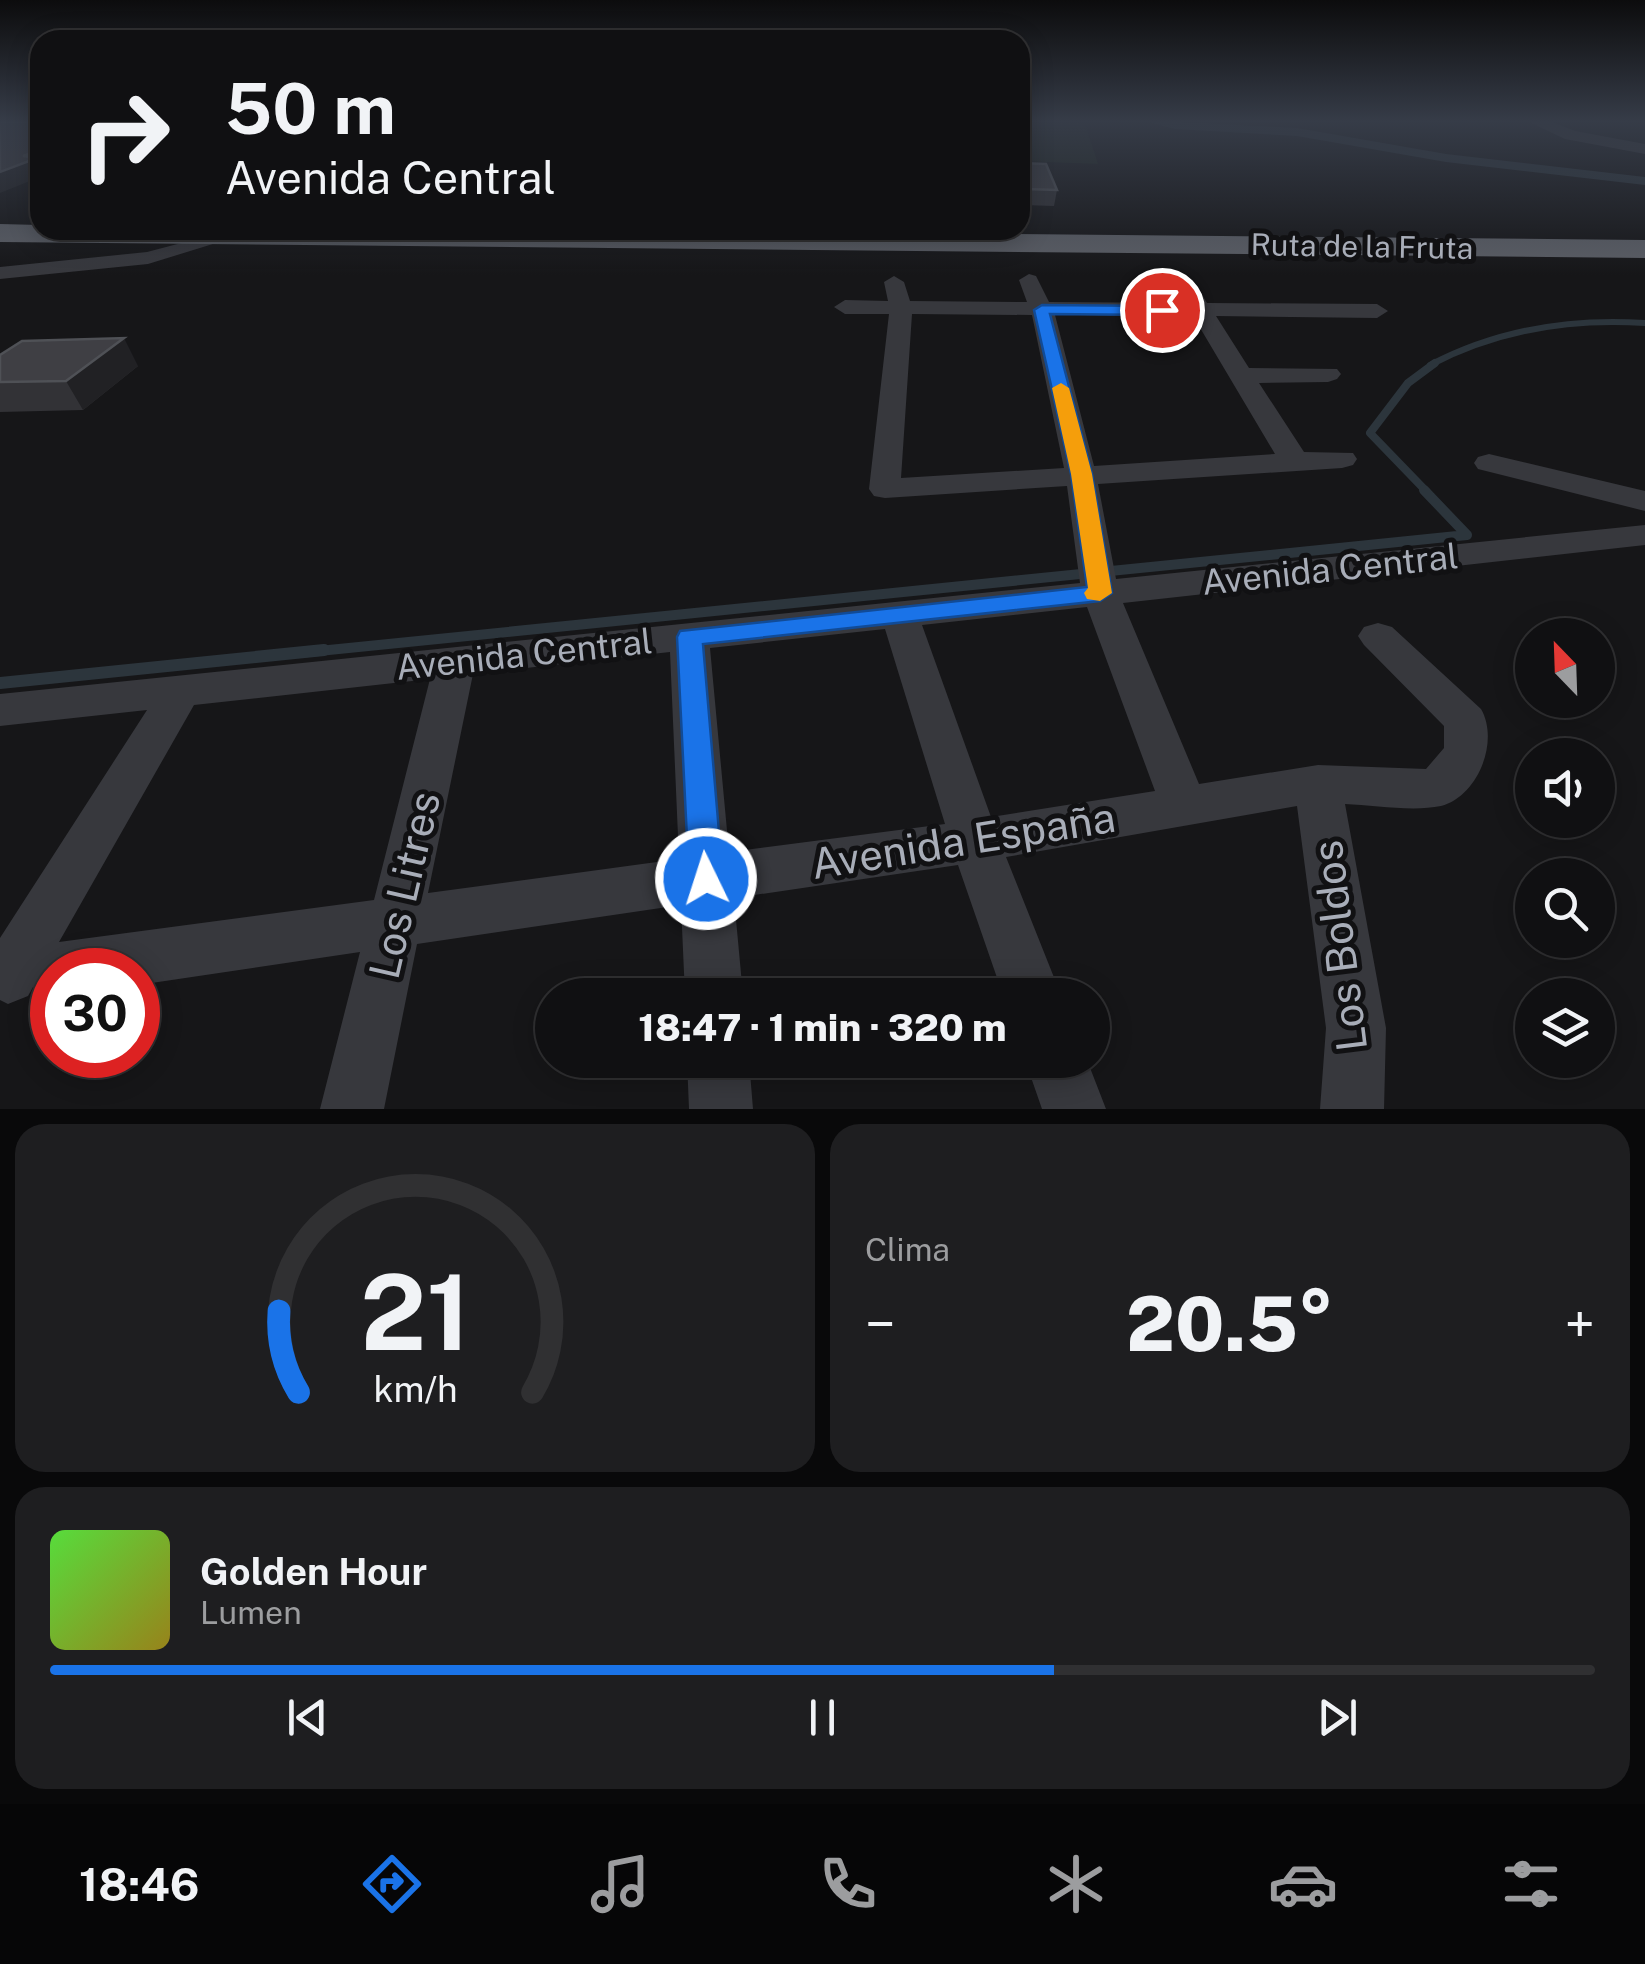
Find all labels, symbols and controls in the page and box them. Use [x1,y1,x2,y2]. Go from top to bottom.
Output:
text: 50 m [225,67,396,150]
icon: right [60,70,190,200]
text: Avenida Central [225,151,556,204]
street label: Ruta de la Fruta [1250,226,1474,266]
pin [1120,268,1205,353]
icon: arrive [1135,283,1190,338]
street label: Avenida Central [1200,535,1460,603]
north arrow [1515,618,1615,718]
map controls [1515,618,1615,1078]
street label: Avenida Central [394,620,654,688]
button: sound [1515,738,1615,838]
street label: Los Litres [359,787,449,983]
street label: Avenida España [807,792,1119,888]
position arrow [654,827,758,931]
street label: Los Boldos [1302,838,1376,1054]
button: search [1515,858,1615,958]
speed limit sign: 30 [30,948,160,1078]
button: layers [1515,978,1615,1078]
text: 18:47 · 1 min · 320 m [638,1005,1007,1050]
text: Clima [865,1231,950,1268]
text: 21 [360,1251,470,1373]
text: 20.5° [1126,1280,1334,1368]
text: − [865,1292,896,1356]
text: + [1565,1292,1595,1356]
text: km/h [373,1368,457,1410]
text: Golden Hour [200,1549,427,1594]
text: Lumen [200,1594,302,1631]
icon: previous [280,1690,335,1745]
icon: pause [795,1690,850,1745]
icon: next [1310,1690,1365,1745]
icon: directions [357,1849,427,1919]
icon: music [585,1849,655,1919]
icon: phone [813,1849,883,1919]
icon: climate [1041,1849,1111,1919]
icon: car [1268,1849,1338,1919]
icon: filters [1496,1849,1566,1919]
text: 18:46 [79,1858,200,1911]

